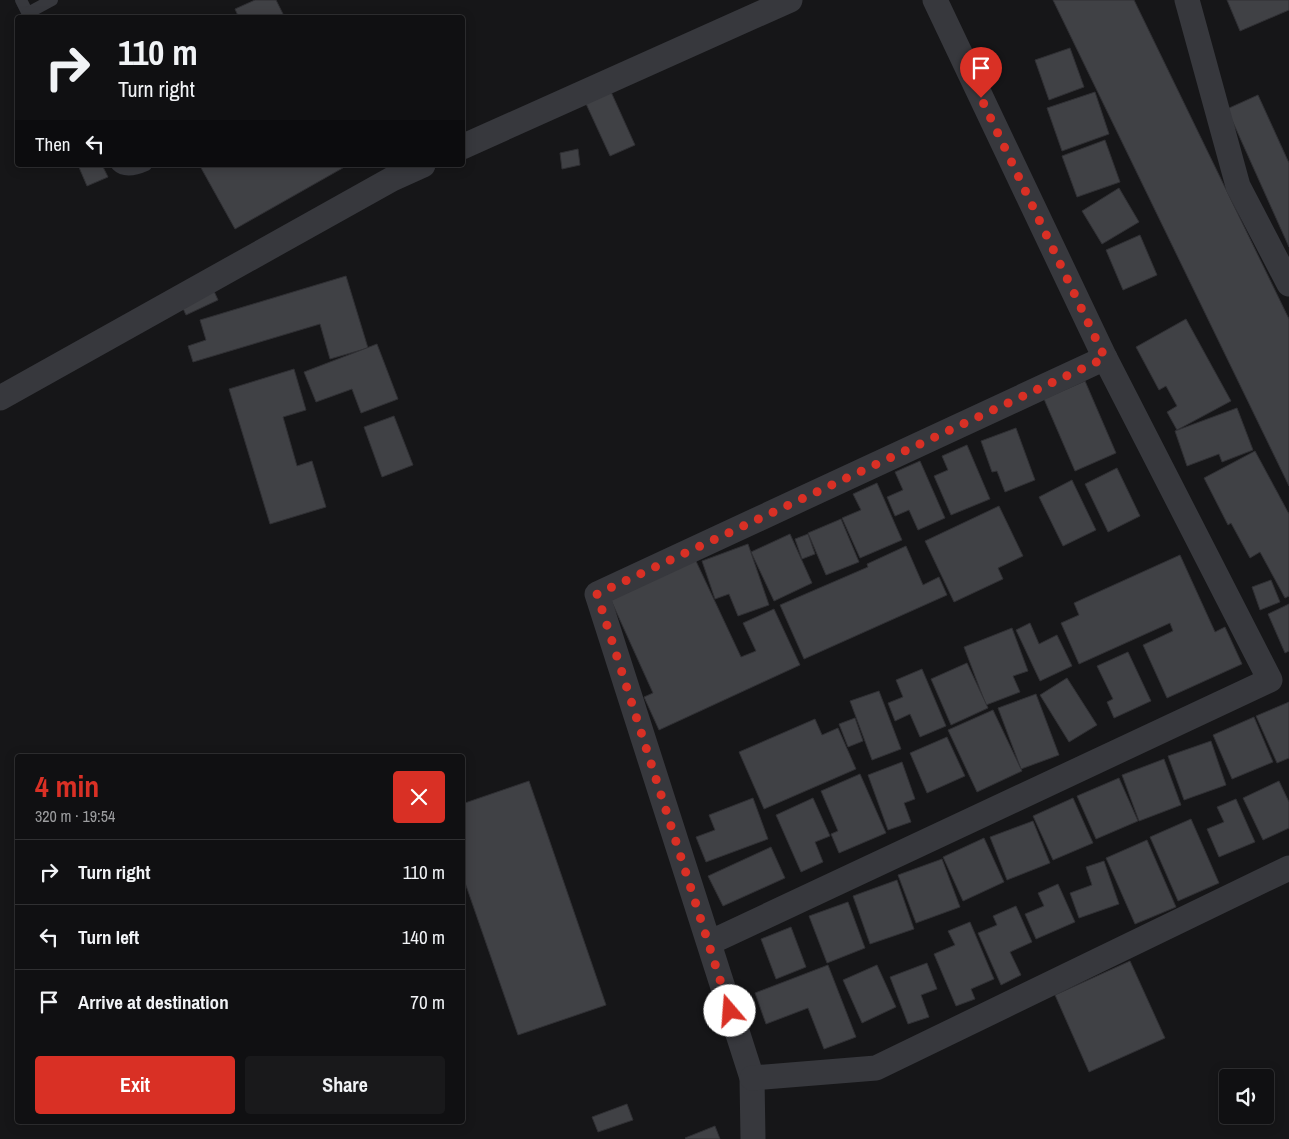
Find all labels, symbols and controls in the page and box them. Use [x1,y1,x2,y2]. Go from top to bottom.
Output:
text: 110 m [118,29,198,76]
icon: right [35,35,100,100]
pin [960,47,1002,98]
icon: arrive [967,54,995,82]
text: Turn right [118,74,195,104]
icon: left [81,130,109,158]
text: Then [35,131,71,157]
text: 4 min [35,766,99,806]
button: close [393,771,445,823]
text: 320 m · 19:54 [35,805,115,827]
icon: right [35,858,63,886]
text: Turn right [78,859,150,885]
text: 110 m [403,859,445,885]
icon: left [35,923,63,951]
text: Turn left [78,924,139,950]
text: 140 m [402,924,445,950]
position arrow [703,984,755,1036]
icon: arrive [35,988,63,1016]
text: Arrive at destination [78,989,229,1015]
text: 70 m [410,989,445,1015]
button: Exit [35,1056,235,1114]
button: Share [245,1056,445,1114]
map controls [1219,1069,1274,1124]
button: sound [1219,1069,1274,1124]

